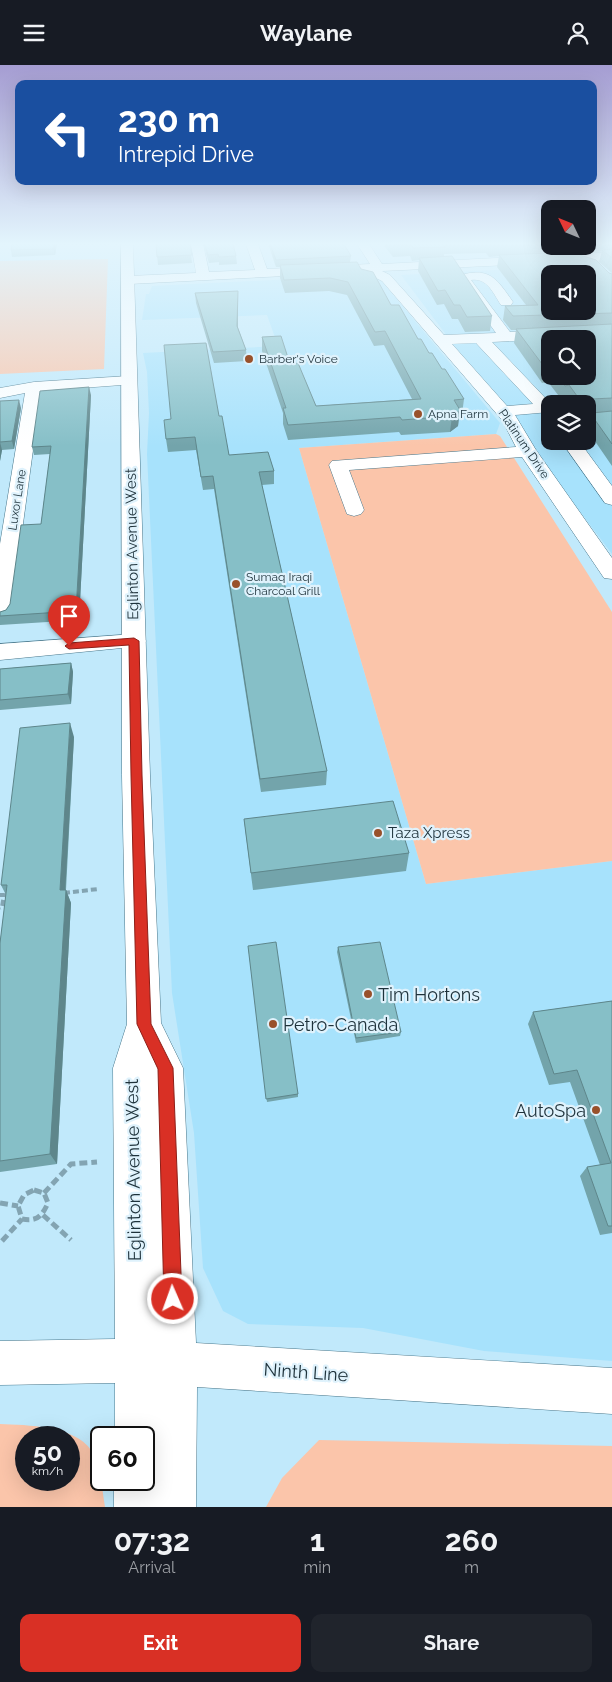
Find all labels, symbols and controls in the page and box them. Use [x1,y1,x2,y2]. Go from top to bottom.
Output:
icon: menu [20,19,48,47]
icon: person [564,19,592,47]
text: Waylane [260,20,352,46]
text: 230 m [118,99,220,140]
icon: left [35,100,100,165]
text: Intrepid Drive [118,141,254,167]
north arrow [541,200,596,255]
map controls [541,200,596,450]
button: sound [541,265,596,320]
button: search [541,330,596,385]
place label: Barber's Voice [259,352,338,366]
marker: Barber's Voice [243,353,255,365]
button: layers [541,395,596,450]
place label: Apna Farm [428,407,488,421]
street label: Platinum Drive [496,407,552,481]
marker: Apna Farm [412,408,424,420]
street label: Luxor Lane [5,468,29,532]
street label: Eglinton Avenue West [122,468,142,620]
place label: Sumaq Iraqi Charcoal Grill [246,570,321,598]
marker: Sumaq Iraqi Charcoal Grill [230,578,242,590]
pin [48,595,90,646]
icon: arrive [55,602,83,630]
place label: Taza Xpress [388,824,470,842]
marker: Taza Xpress [372,827,384,839]
place label: Tim Hortons [378,984,480,1005]
marker: Tim Hortons [362,988,374,1000]
place label: Petro-Canada [283,1014,398,1035]
marker: Petro-Canada [267,1018,279,1030]
street label: Eglinton Avenue West [121,1079,145,1261]
place label: AutoSpa [515,1100,586,1121]
marker: AutoSpa [590,1104,602,1116]
position arrow [146,1272,198,1324]
street label: Ninth Line [263,1359,349,1385]
speed limit sign: 60 [90,1426,155,1491]
text: 50 [33,1437,62,1467]
text: km/h [32,1464,63,1478]
text: 07:32 [114,1523,190,1558]
text: 1 [310,1523,325,1558]
text: 260 [445,1523,498,1558]
text: Arrival [128,1558,175,1577]
text: min [304,1558,331,1577]
text: m [464,1558,479,1577]
button: Exit [20,1614,301,1672]
button: Share [311,1614,592,1672]

